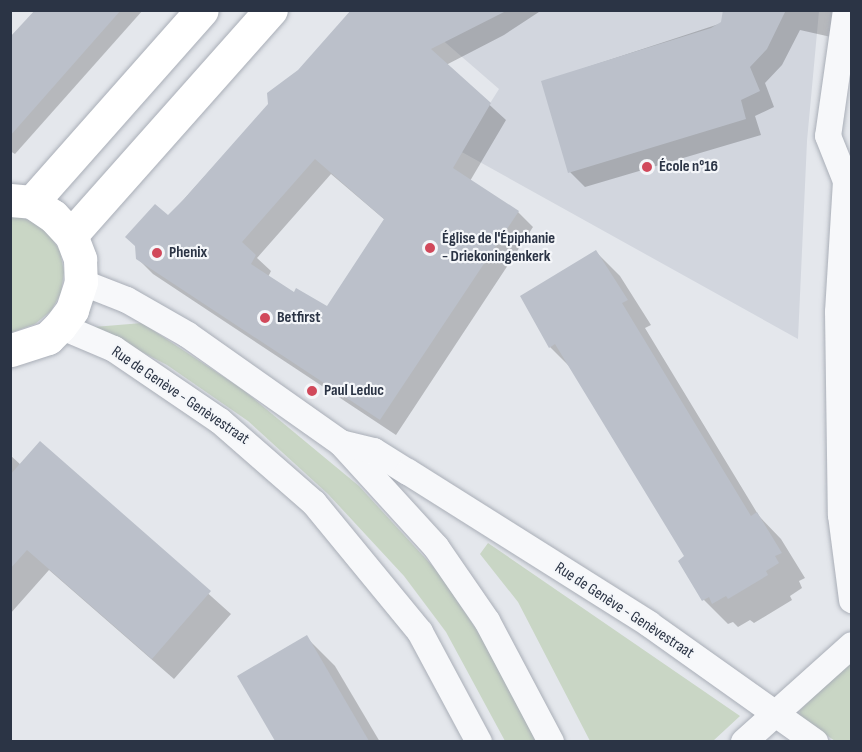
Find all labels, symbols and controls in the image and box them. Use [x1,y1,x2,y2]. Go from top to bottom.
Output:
place label: École n°16 [659,157,718,177]
marker: École n°16 [640,160,654,174]
place label: Église de l'Épiphanie - Driekoningenkerk [442,229,555,267]
marker: Église de l'Épiphanie - Driekoningenkerk [423,241,437,255]
place label: Phenix [169,243,207,263]
marker: Phenix [150,246,164,260]
place label: Betfirst [277,308,320,328]
marker: Betfirst [258,311,272,325]
street label: Rue de Genève - Genèvestraat [107,343,253,449]
place label: Paul Leduc [324,381,384,401]
marker: Paul Leduc [305,384,319,398]
street label: Rue de Genève - Genèvestraat [551,559,697,663]

